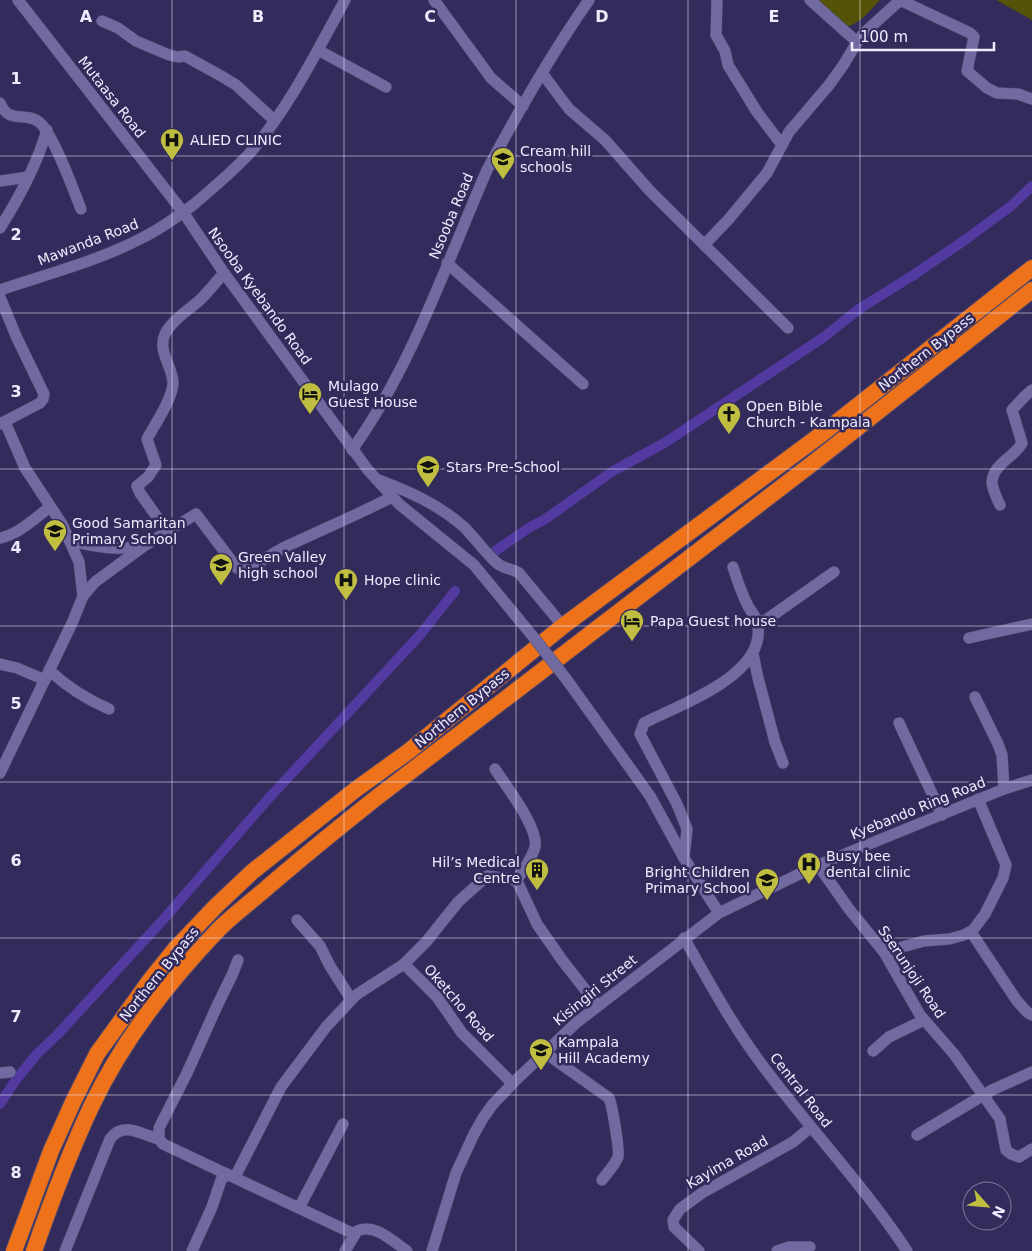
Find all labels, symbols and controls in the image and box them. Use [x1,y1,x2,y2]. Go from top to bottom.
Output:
text: A [80,7,93,26]
text: B [252,7,264,26]
text: C [424,7,436,26]
text: D [595,7,609,26]
text: E [769,7,779,26]
scale bar [852,20,994,52]
text: 100 m [860,28,908,46]
street label: Mutaasa Road [75,53,149,141]
text: 1 [10,69,22,88]
hospital icon: ALIED CLINIC [159,127,185,161]
place label: ALIED CLINIC [190,132,282,148]
place label: Cream hill schools [520,143,591,175]
school or university icon: Cream hill schools [490,146,516,180]
street label: Nsooba Road [426,171,476,261]
street label: Mawanda Road [35,215,141,269]
street label: Nsooba Kyebando Road [205,224,315,368]
text: 2 [10,225,22,244]
street label: Northern Bypass [875,310,977,394]
place label: Mulago Guest House [328,378,417,410]
hotel icon: Mulago Guest House [297,381,323,415]
text: 3 [10,382,22,401]
place label: Open Bible Church - Kampala [746,398,871,430]
church icon: Open Bible Church - Kampala [716,401,742,435]
school or university icon: Stars Pre-School [415,454,441,488]
place label: Stars Pre-School [446,459,560,475]
place label: Good Samaritan Primary School [72,515,186,547]
school or university icon: Good Samaritan Primary School [42,518,68,552]
text: 4 [10,538,22,557]
place label: Green Valley high school [238,549,327,581]
school or university icon: Green Valley high school [208,552,234,586]
hospital icon: Hope clinic [333,567,359,601]
place label: Hope clinic [364,572,441,588]
hotel icon: Papa Guest house [619,608,645,642]
place label: Papa Guest house [650,613,776,629]
street label: Northern Bypass [412,665,512,751]
text: 5 [10,694,22,713]
street label: Kyebando Ring Road [848,774,988,842]
place label: Busy bee dental clinic [826,848,911,880]
text: 6 [10,851,22,870]
hospital icon: Busy bee dental clinic [796,851,822,885]
place label: Hil’s Medical Centre [432,854,520,886]
building icon: Hil’s Medical Centre [524,857,550,891]
place label: Bright Children Primary School [645,864,750,896]
school or university icon: Bright Children Primary School [754,867,780,901]
street label: Sserunjoji Road [875,923,949,1021]
street label: Northern Bypass [116,924,202,1024]
street label: Kisingiri Street [550,951,640,1028]
street label: Oketcho Road [421,961,497,1045]
text: 7 [10,1007,22,1026]
place label: Kampala Hill Academy [558,1034,650,1066]
school or university icon: Kampala Hill Academy [528,1037,554,1071]
street label: Central Road [767,1049,835,1131]
street label: Kayima Road [683,1132,771,1192]
text: 8 [10,1163,22,1182]
north arrow [962,1181,1012,1231]
text: N [989,1203,1008,1221]

